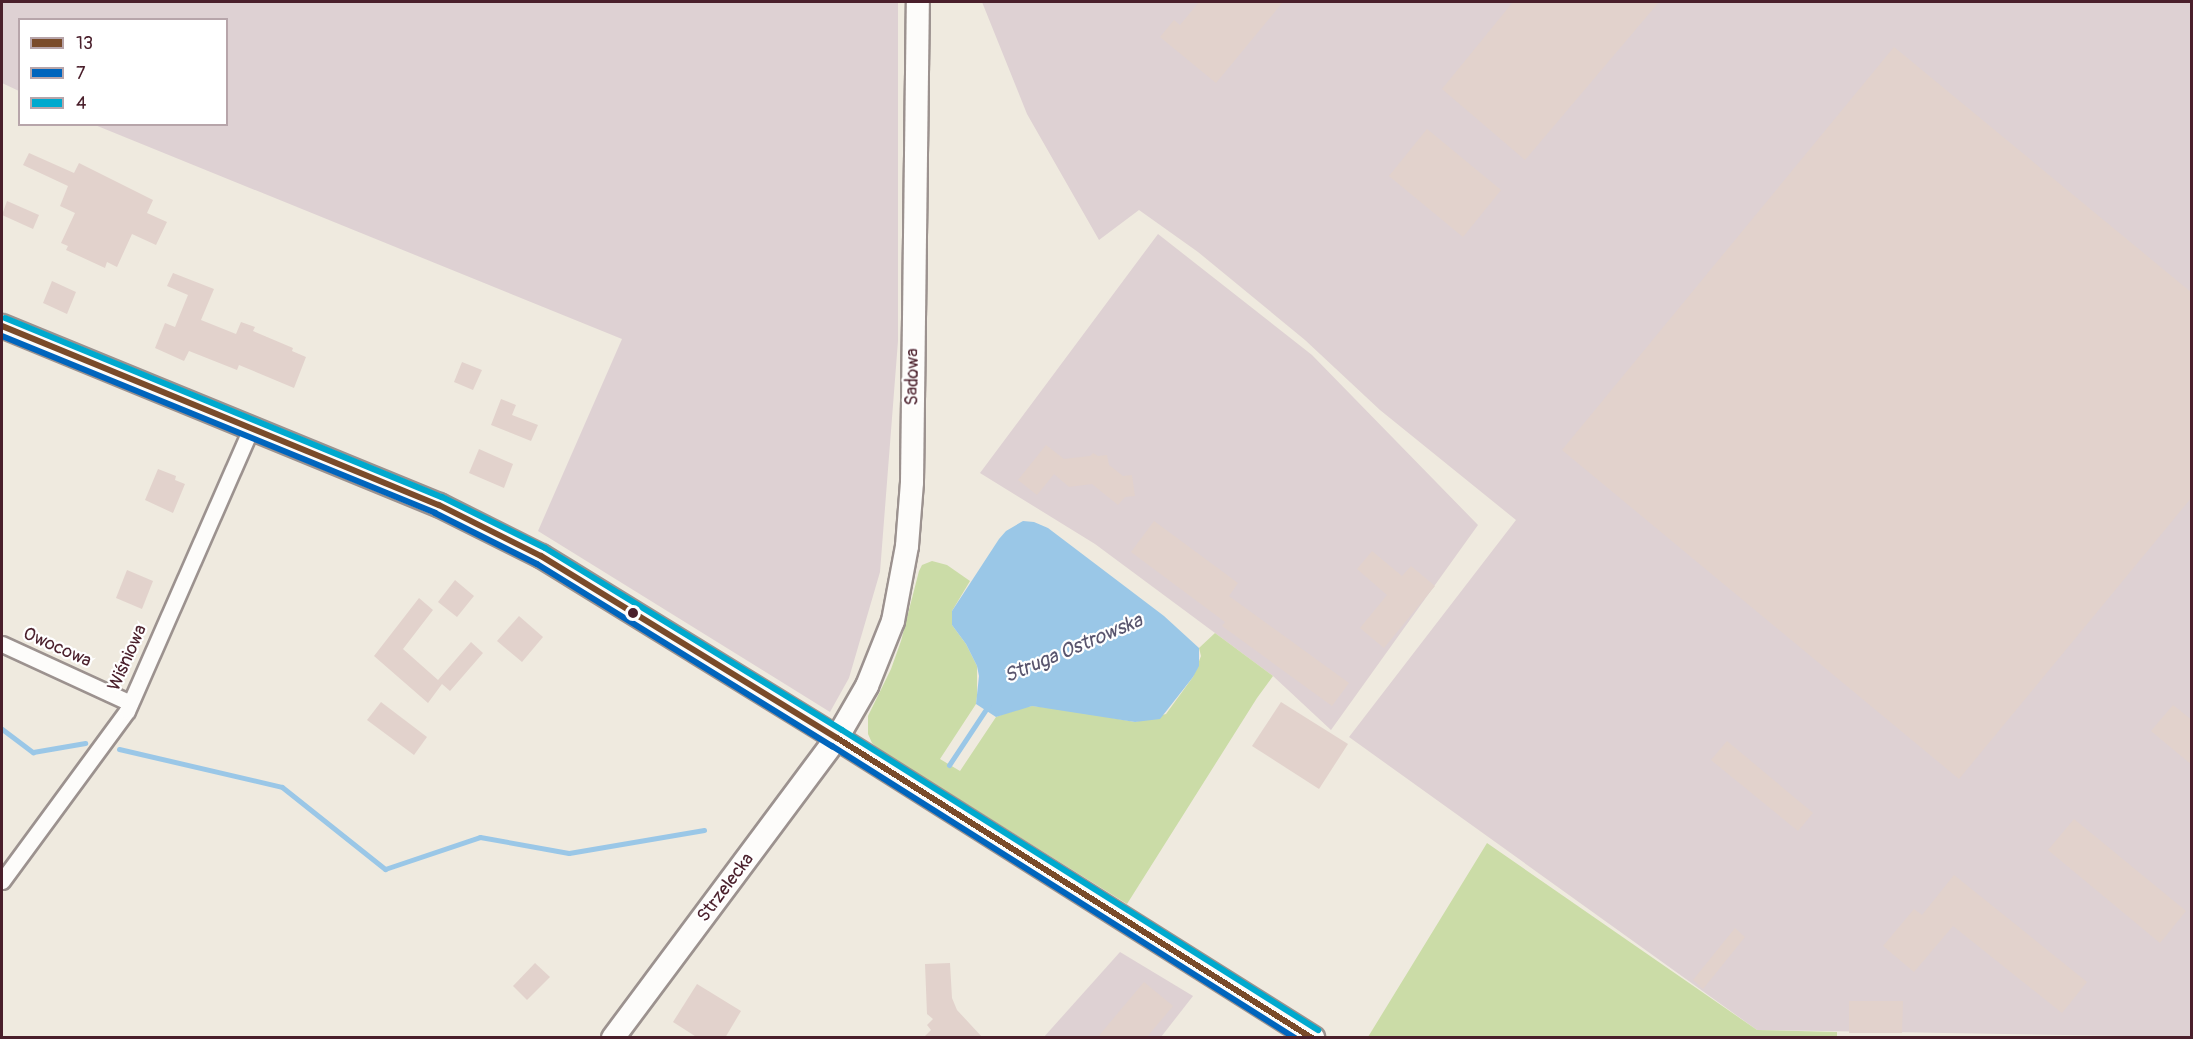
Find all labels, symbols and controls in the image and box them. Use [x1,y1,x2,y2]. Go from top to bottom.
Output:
legend [18,18,228,126]
text: 13 [76,32,93,55]
text: 7 [76,62,86,85]
text: 4 [76,92,86,115]
street label: Sadowa [902,348,924,406]
unlabelled marker [627,607,639,619]
water label: Struga Ostrowska [1000,608,1146,688]
street label: Wiśniowa [104,622,152,694]
street label: Owocowa [20,623,94,673]
street label: Strzelecka [693,849,759,927]

